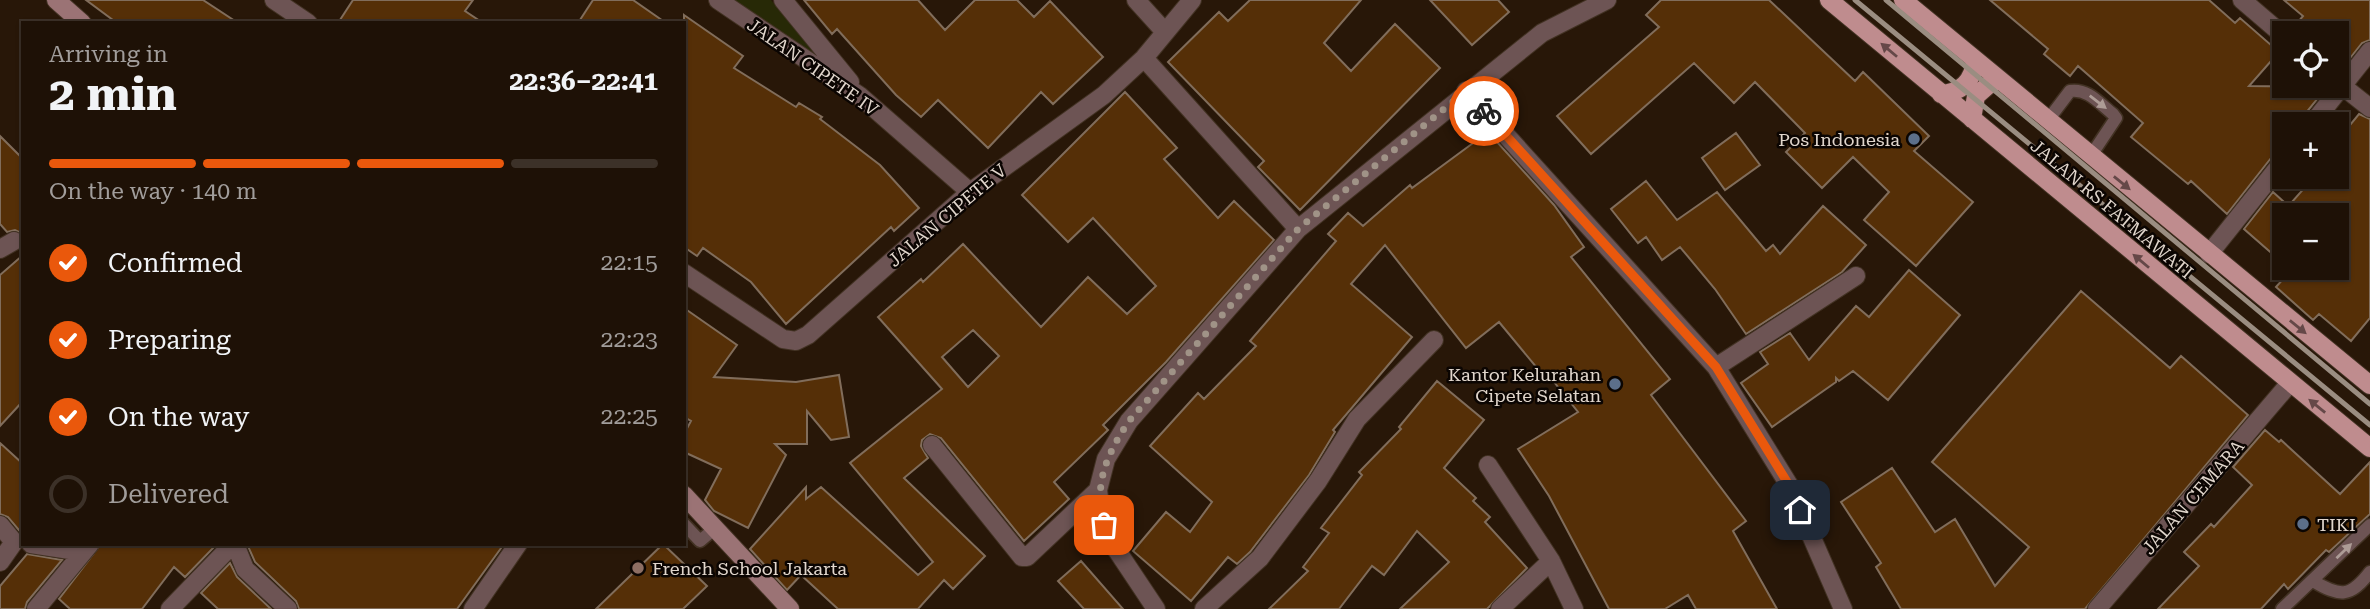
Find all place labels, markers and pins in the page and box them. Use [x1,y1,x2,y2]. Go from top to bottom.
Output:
place label: Pos Indonesia [1778,129,1900,150]
marker: Pos Indonesia [1906,131,1922,147]
place label: Kantor Kelurahan Cipete Selatan [1448,364,1601,406]
marker: Kantor Kelurahan Cipete Selatan [1607,376,1623,392]
pin [1770,480,1830,540]
pin [1074,495,1134,555]
place label: TIKI [2317,514,2356,535]
marker: TIKI [2295,516,2311,532]
place label: French School Jakarta [652,558,847,579]
marker: French School Jakarta [630,560,646,576]

